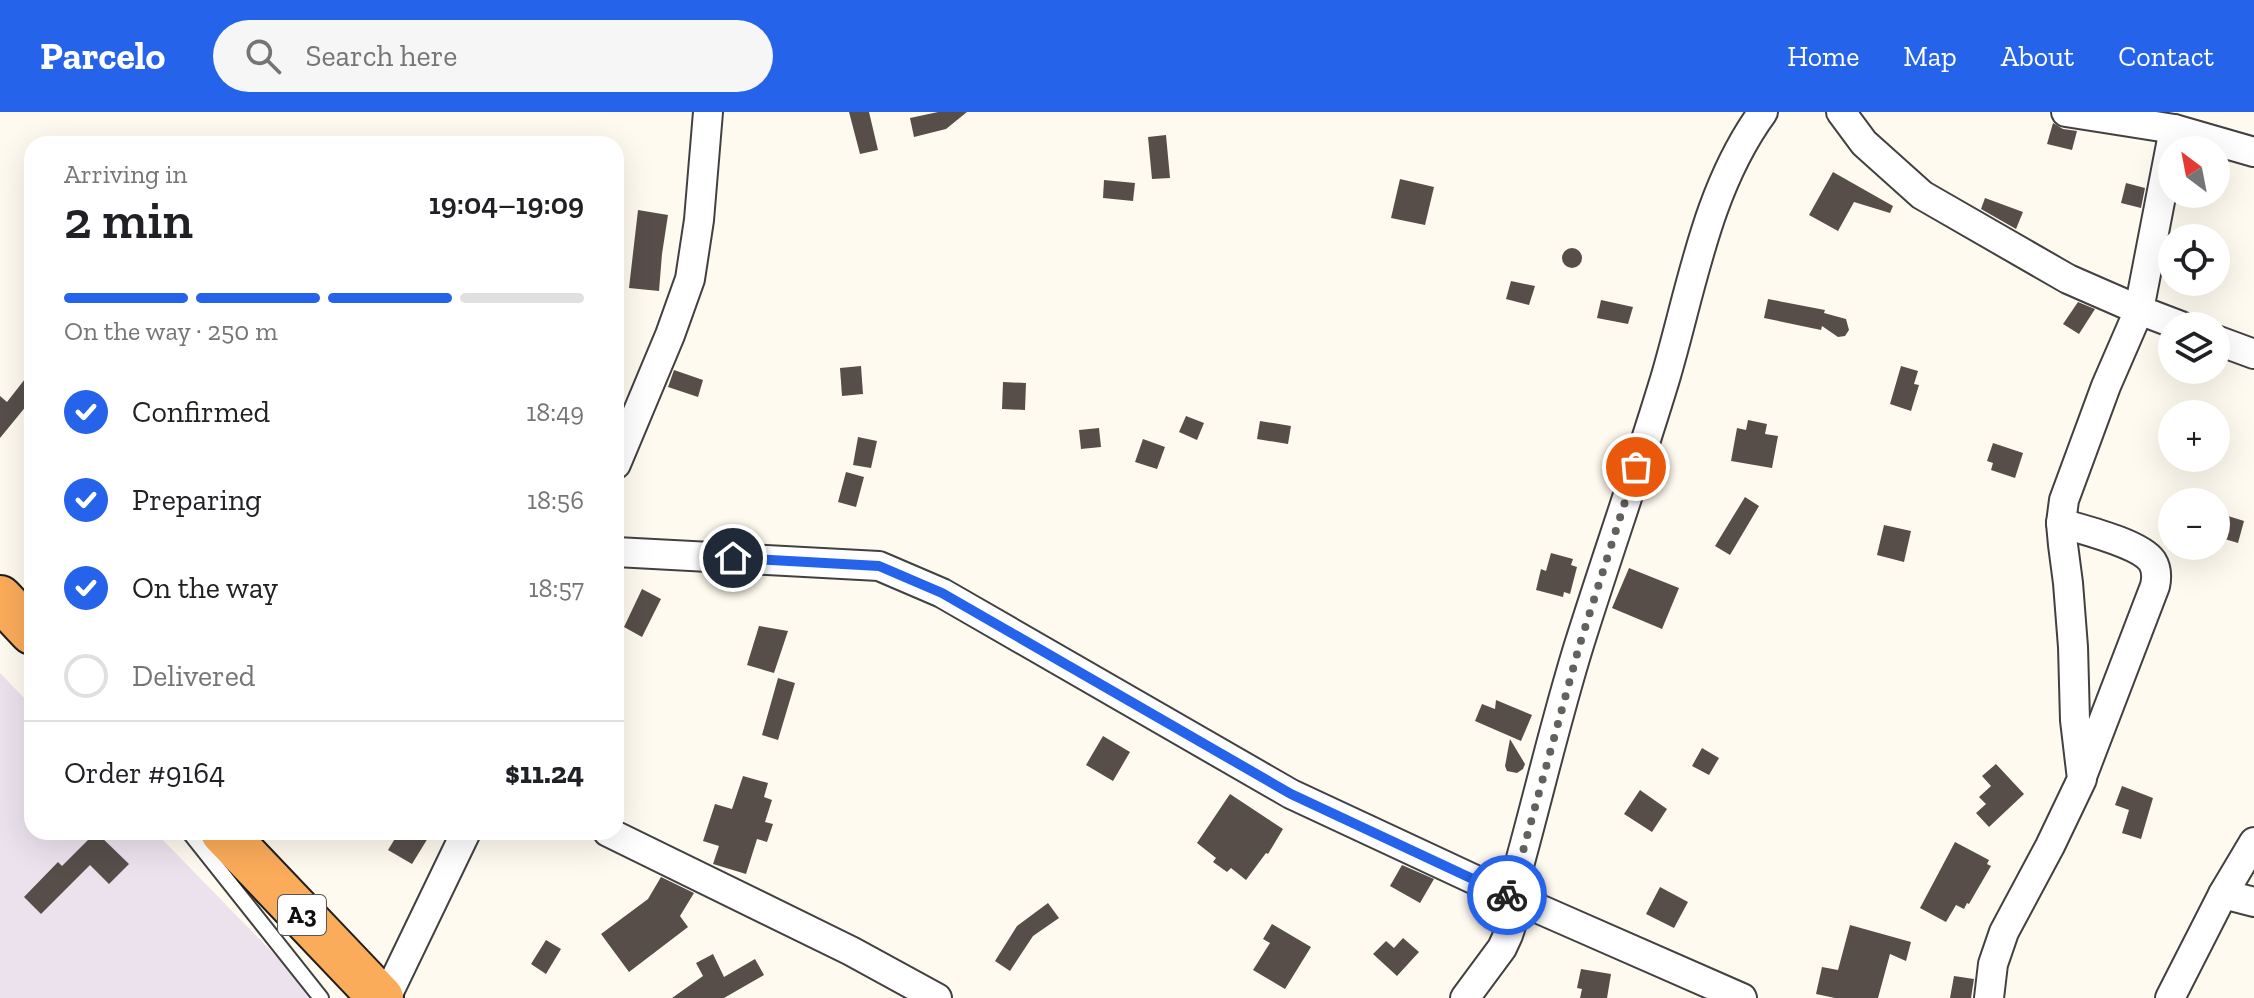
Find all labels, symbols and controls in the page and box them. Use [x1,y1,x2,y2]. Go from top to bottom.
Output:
search box [213,20,773,92]
text: Parcelo [40,33,165,79]
icon: search [241,34,285,78]
text: Search here [305,38,457,74]
text: Home [1787,40,1859,73]
text: Map [1903,40,1957,73]
text: About [2001,40,2074,73]
text: Contact [2118,40,2214,73]
north arrow [2158,136,2230,208]
map controls [2158,136,2230,560]
text: Arriving in [64,158,187,190]
text: 19:04–19:09 [429,186,584,222]
text: 2 min [64,189,193,251]
button: locate [2158,224,2230,296]
button: layers [2158,312,2230,384]
text: On the way · 250 m [64,315,278,347]
icon: check [64,390,108,434]
text: Confirmed [132,394,270,430]
text: 18:49 [526,396,584,428]
button: + [2158,400,2230,472]
pin [1602,433,1670,501]
icon: bag [1614,445,1658,489]
icon: check [64,478,108,522]
text: Preparing [132,482,262,518]
text: 18:56 [527,484,584,516]
button: − [2158,488,2230,560]
pin [699,524,767,592]
icon: home [711,536,755,580]
icon: check [64,566,108,610]
text: On the way [132,570,278,606]
text: 18:57 [529,572,584,604]
text: Delivered [132,658,255,694]
text: Order #9164 [64,755,225,791]
text: $11.24 [505,755,584,791]
courier [1467,855,1547,935]
icon: bike [1485,873,1529,917]
road number: A3 [278,895,326,935]

